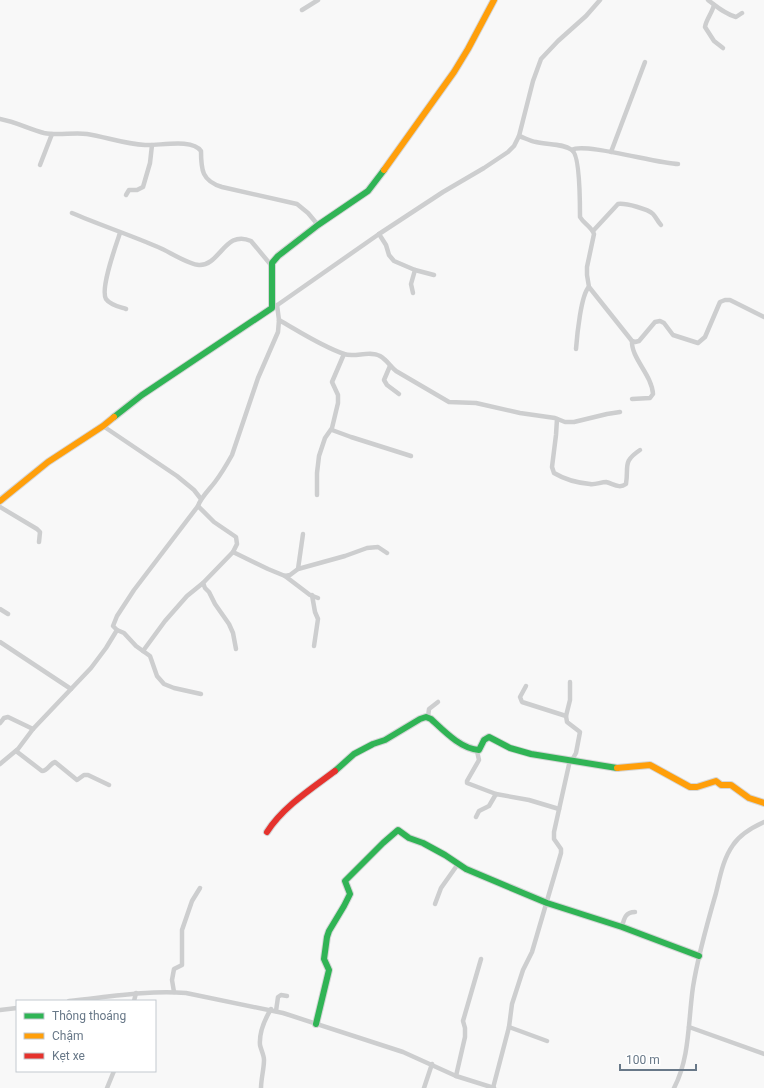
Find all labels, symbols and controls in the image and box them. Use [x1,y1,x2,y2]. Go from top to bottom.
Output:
legend [16,1000,156,1072]
text: Thông thoáng [52,1009,126,1023]
text: Chậm [52,1029,83,1043]
scale bar [620,1046,696,1072]
text: Kẹt xe [52,1049,85,1063]
text: 100 m [626,1053,660,1067]

